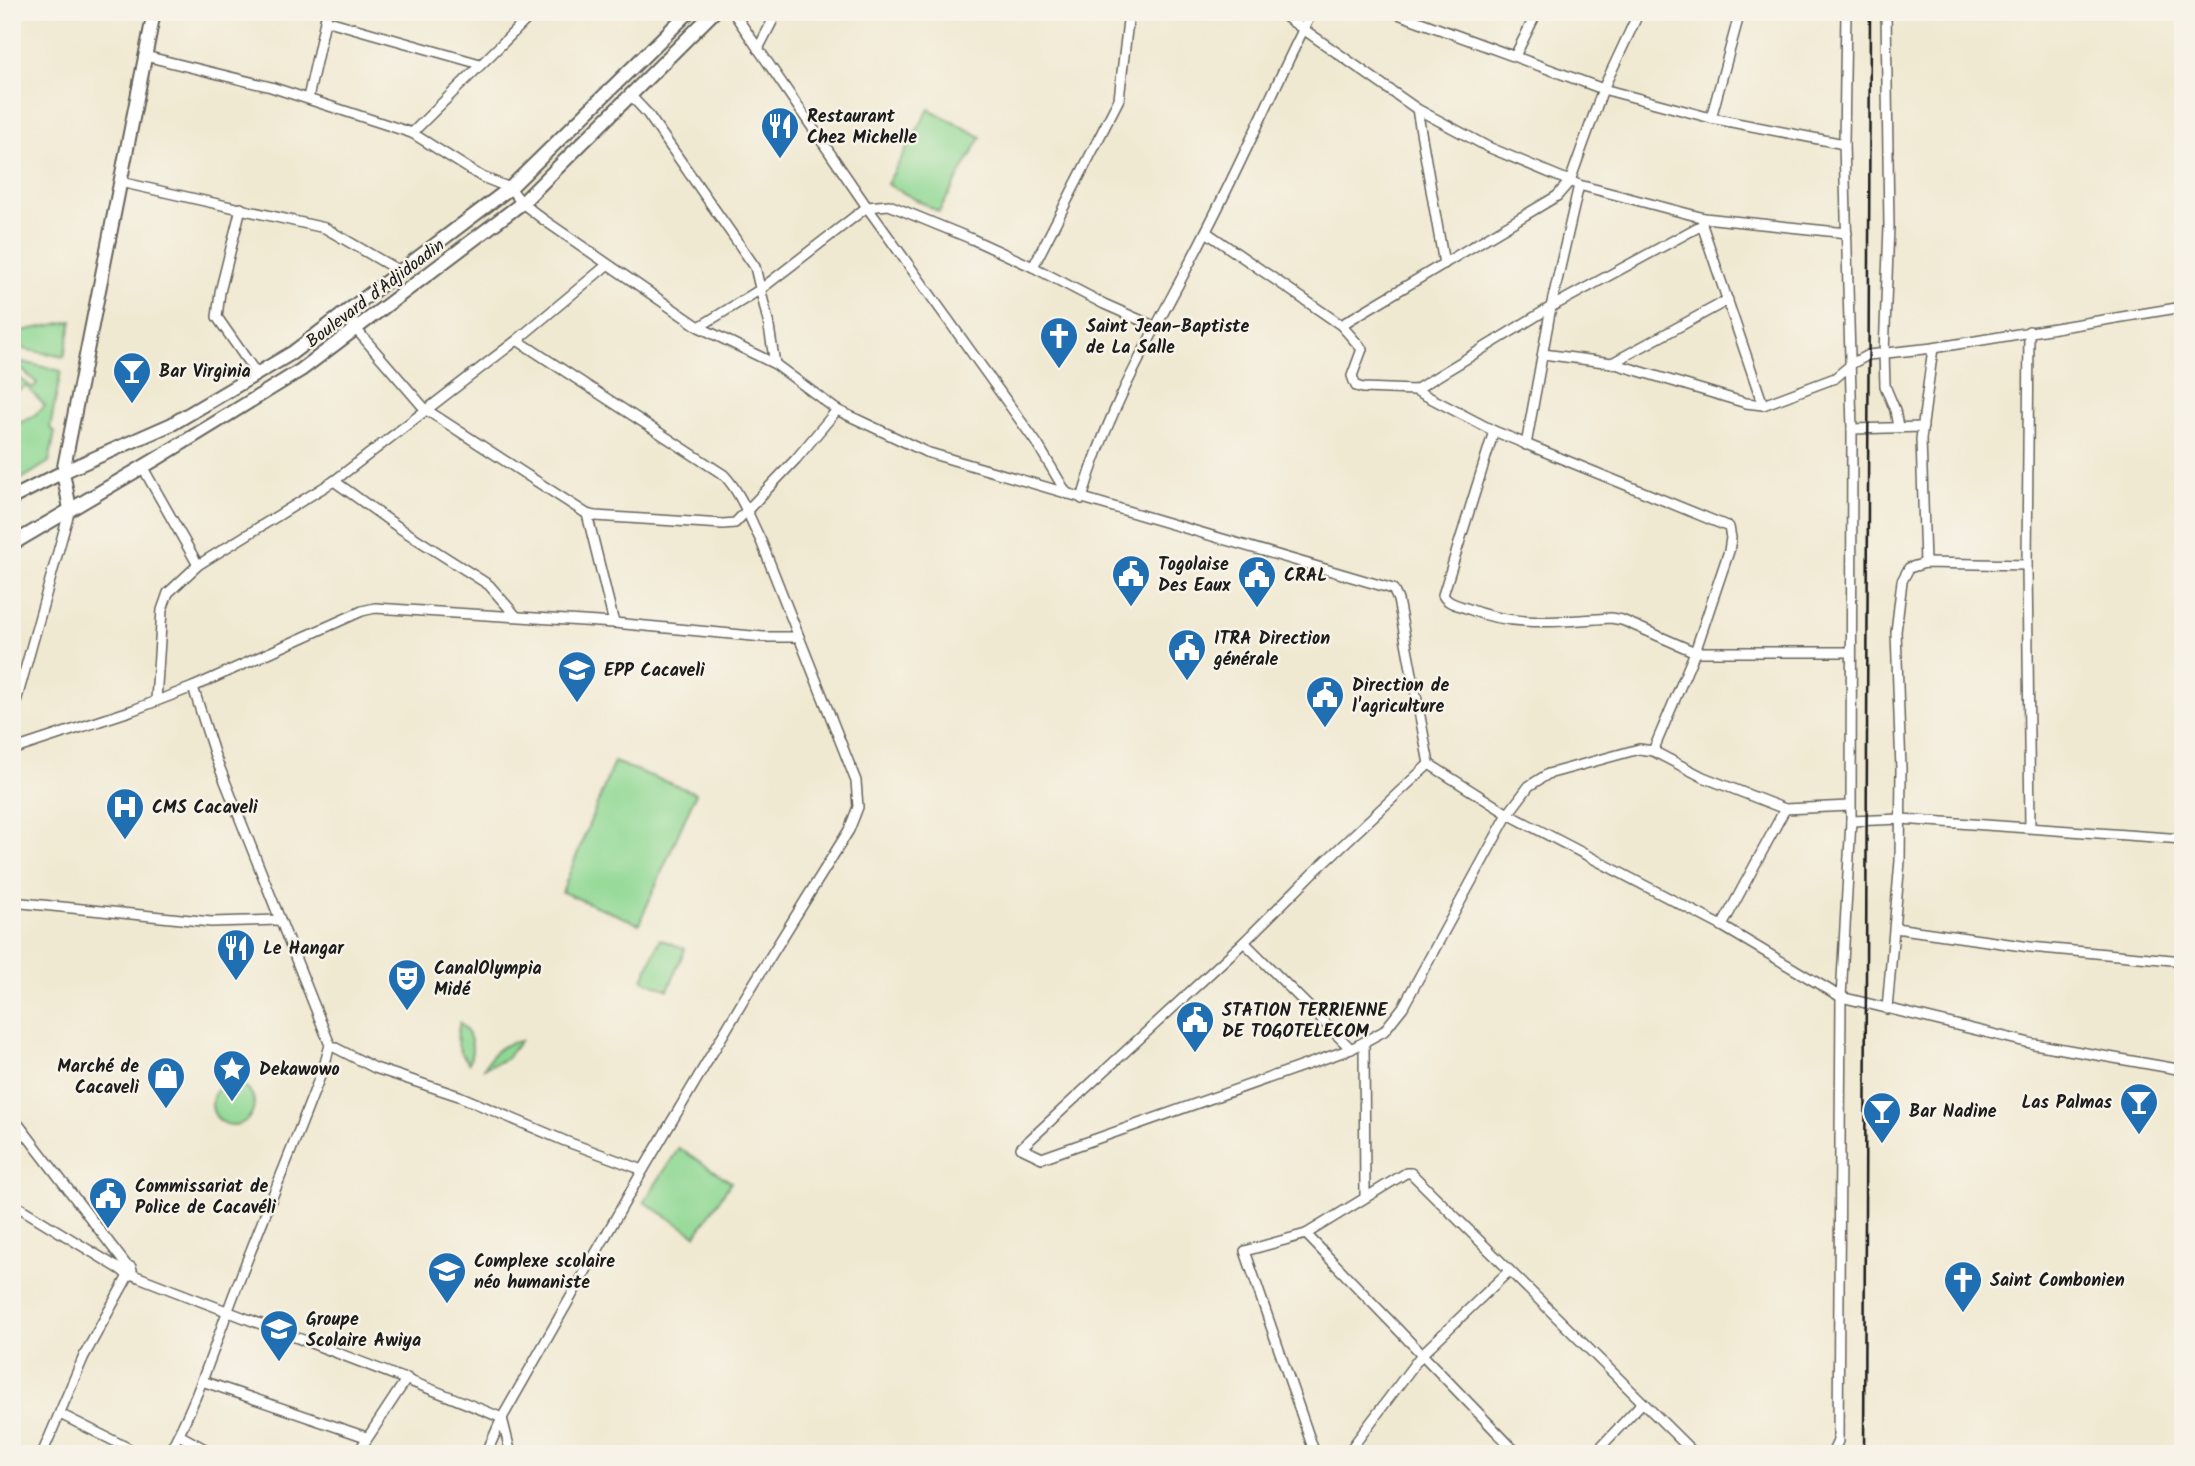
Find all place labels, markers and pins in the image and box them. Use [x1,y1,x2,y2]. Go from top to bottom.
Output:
place label: Restaurant Chez Michelle [807,103,917,153]
restaurant icon: Restaurant Chez Michelle [759,105,801,160]
place label: Saint Jean-Baptiste de La Salle [1086,313,1249,363]
church icon: Saint Jean-Baptiste de La Salle [1038,315,1080,370]
bar icon: Bar Virginia [111,350,153,405]
place label: Bar Virginia [159,358,251,387]
place label: Togolaise Des Eaux [1158,551,1231,601]
public building icon: Togolaise Des Eaux [1110,553,1152,608]
public building icon: CRAL [1236,554,1278,609]
place label: CRAL [1284,562,1327,591]
place label: ITRA Direction générale [1213,625,1330,675]
public building icon: ITRA Direction générale [1166,627,1208,682]
school or university icon: EPP Cacaveli [556,649,598,704]
place label: EPP Cacaveli [604,657,705,686]
place label: Direction de l'agriculture [1352,672,1449,722]
public building icon: Direction de l'agriculture [1304,674,1346,729]
hospital icon: CMS Cacaveli [104,786,146,841]
place label: CMS Cacaveli [152,794,258,823]
restaurant icon: Le Hangar [215,927,257,982]
place label: Le Hangar [263,935,345,964]
place label: CanalOlympia Midé [434,955,542,1005]
theatre icon: CanalOlympia Midé [386,957,428,1012]
place label: STATION TERRIENNE DE TOGOTELECOM [1222,997,1388,1047]
public building icon: STATION TERRIENNE DE TOGOTELECOM [1174,999,1216,1054]
place icon: Dekawowo [211,1048,253,1103]
place label: Marché de Cacaveli [57,1053,139,1103]
shop icon: Marché de Cacaveli [145,1055,187,1110]
place label: Dekawowo [259,1056,340,1085]
bar icon: Las Palmas [2118,1081,2160,1136]
place label: Las Palmas [2021,1089,2113,1118]
bar icon: Bar Nadine [1861,1090,1903,1145]
place label: Bar Nadine [1909,1098,1997,1127]
place label: Commissariat de Police de Cacavéli [135,1173,276,1223]
public building icon: Commissariat de Police de Cacavéli [87,1175,129,1230]
place label: Complexe scolaire néo humaniste [474,1248,615,1298]
school or university icon: Complexe scolaire néo humaniste [426,1250,468,1305]
church icon: Saint Combonien [1942,1259,1984,1314]
place label: Saint Combonien [1990,1267,2125,1296]
place label: Groupe Scolaire Awiya [306,1306,421,1356]
school or university icon: Groupe Scolaire Awiya [258,1308,300,1363]

